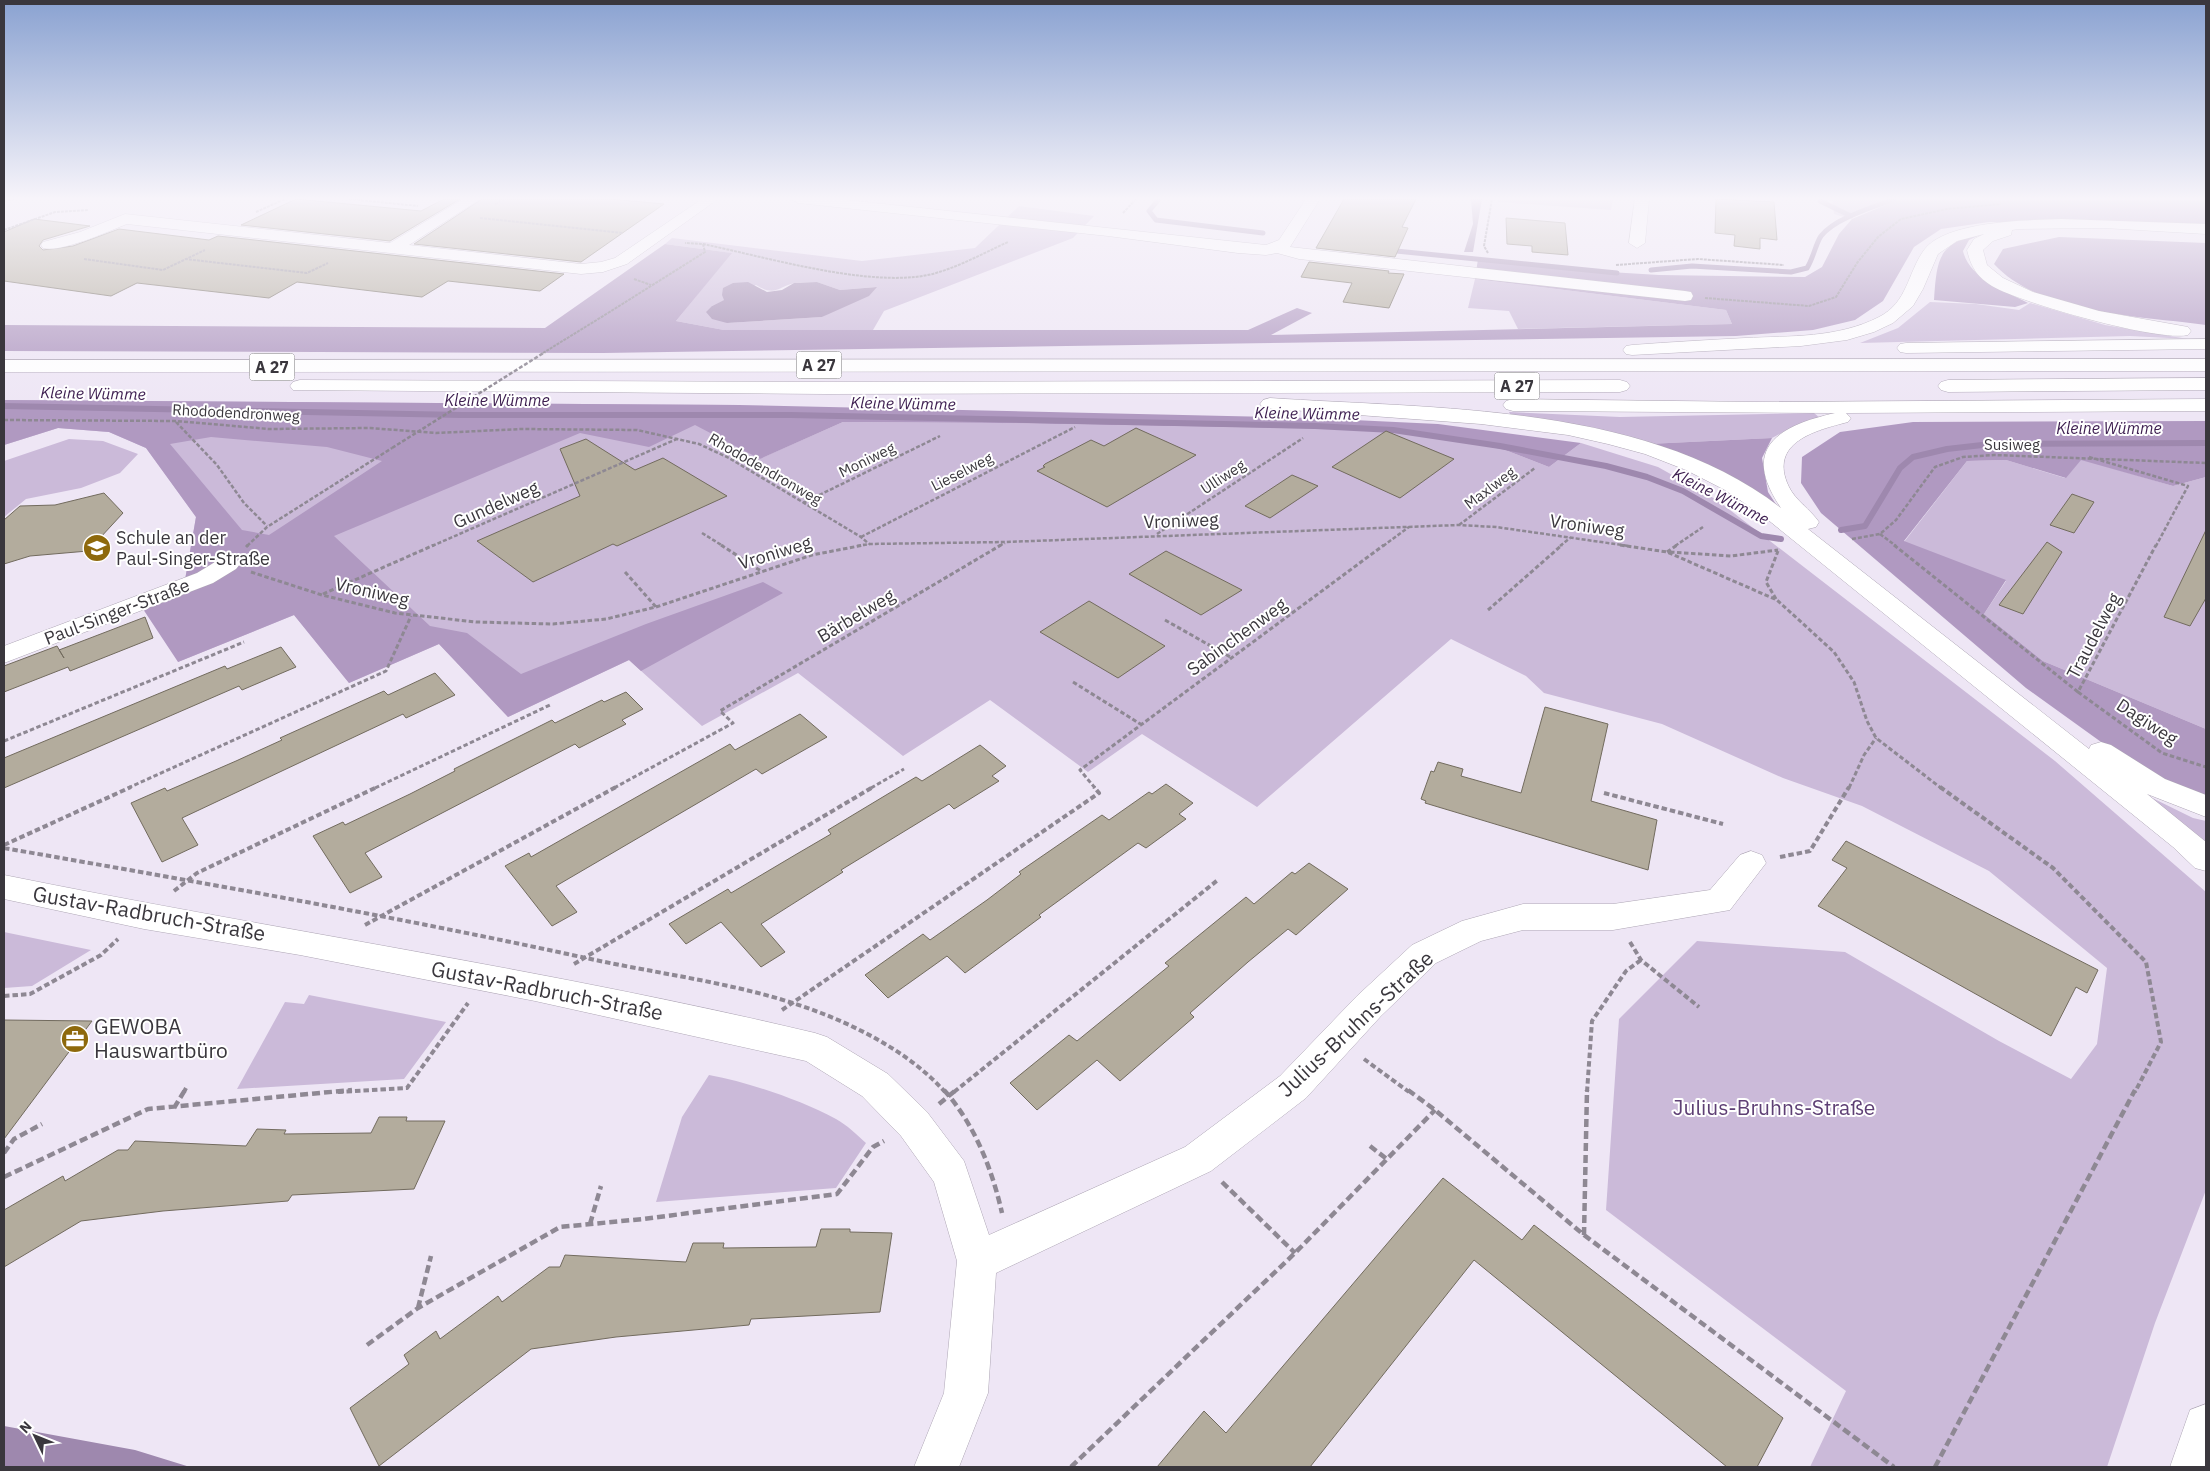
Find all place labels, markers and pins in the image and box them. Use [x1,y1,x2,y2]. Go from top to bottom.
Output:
place label: Schule an der Paul-Singer-Straße [116,526,270,570]
school or university icon: Schule an der Paul-Singer-Straße [82,533,112,563]
place label: GEWOBA Hauswartbüro [94,1012,228,1064]
office icon: GEWOBA Hauswartbüro [60,1024,90,1054]

